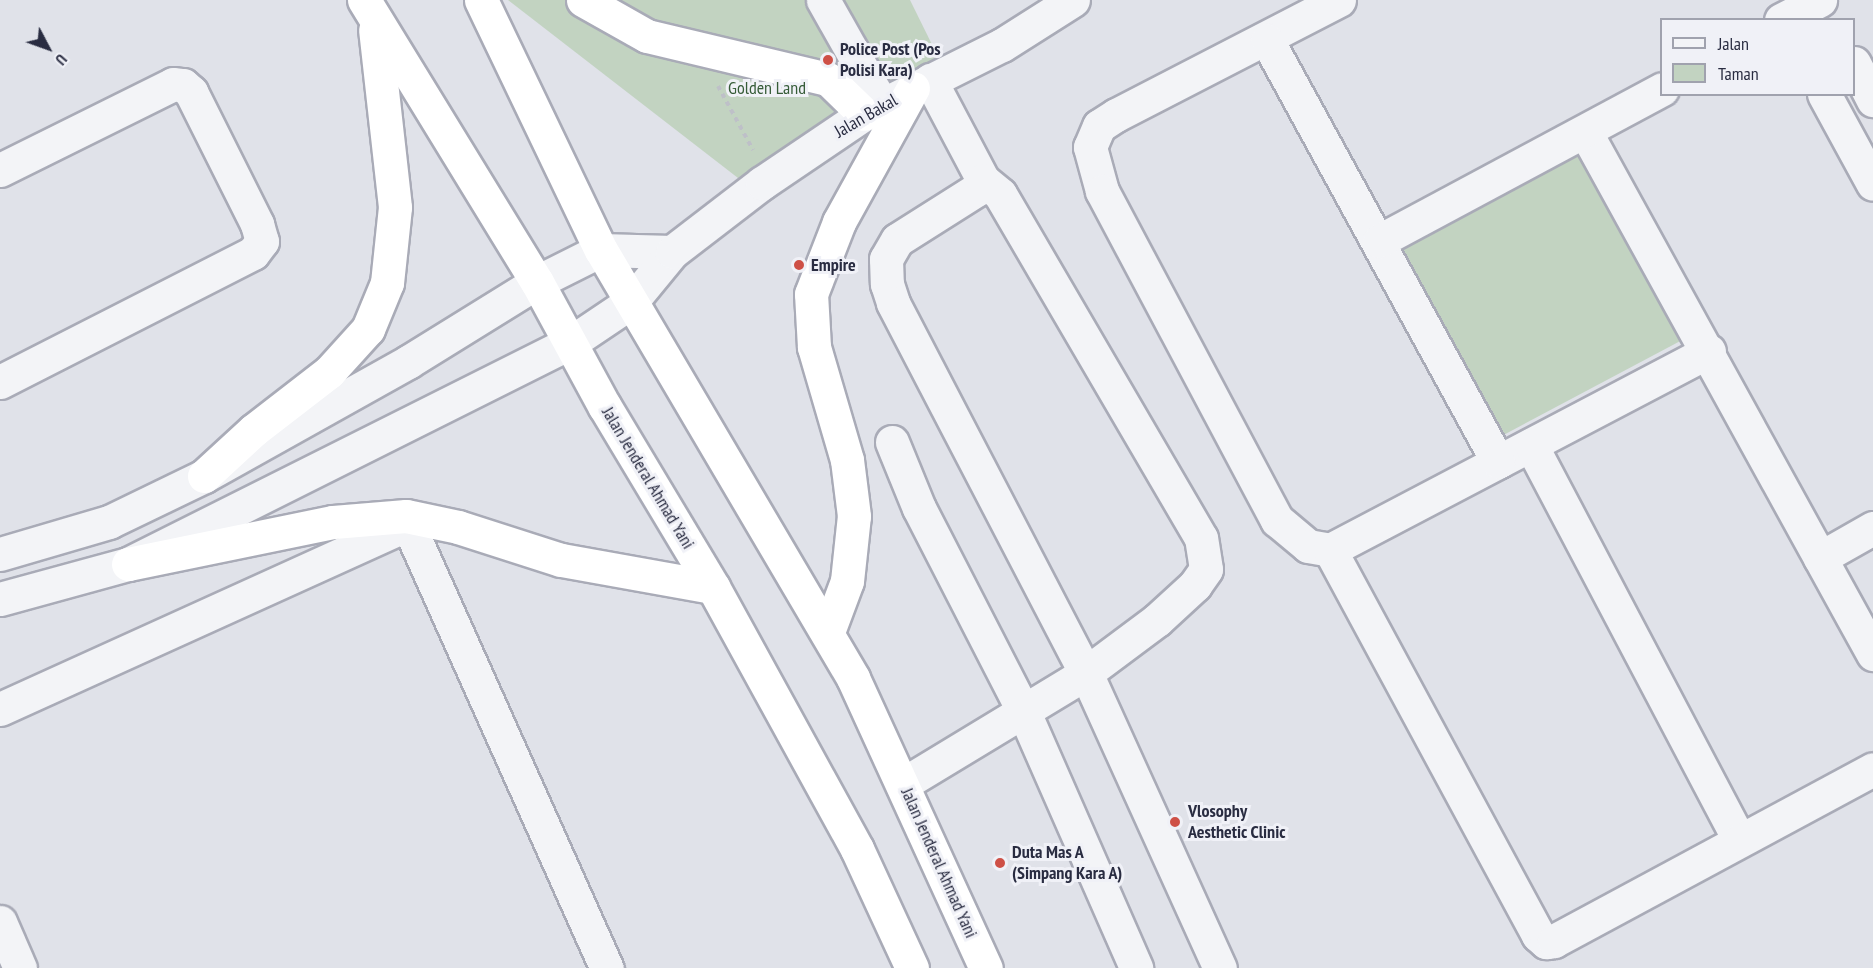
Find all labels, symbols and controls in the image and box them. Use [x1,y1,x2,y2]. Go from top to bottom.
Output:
north arrow [18,18,78,78]
legend [1660,18,1855,96]
text: Jalan [1718,32,1749,55]
place label: Police Post (Pos Polisi Kara) [840,39,941,82]
text: U [51,50,72,69]
marker: Police Post (Pos Polisi Kara) [821,53,835,67]
text: Taman [1718,62,1759,85]
park label: Golden Land [728,77,806,99]
street label: Jalan Bakal [831,89,901,143]
place label: Empire [811,254,856,276]
marker: Empire [792,258,806,272]
street label: Jalan Jenderal Ahmad Yani [597,403,699,553]
street label: Jalan Jenderal Ahmad Yani [896,784,982,942]
place label: Vlosophy Aesthetic Clinic [1188,801,1286,844]
marker: Vlosophy Aesthetic Clinic [1166,813,1184,831]
place label: Duta Mas A (Simpang Kara A) [1012,842,1123,884]
marker: Duta Mas A (Simpang Kara A) [993,856,1007,870]

